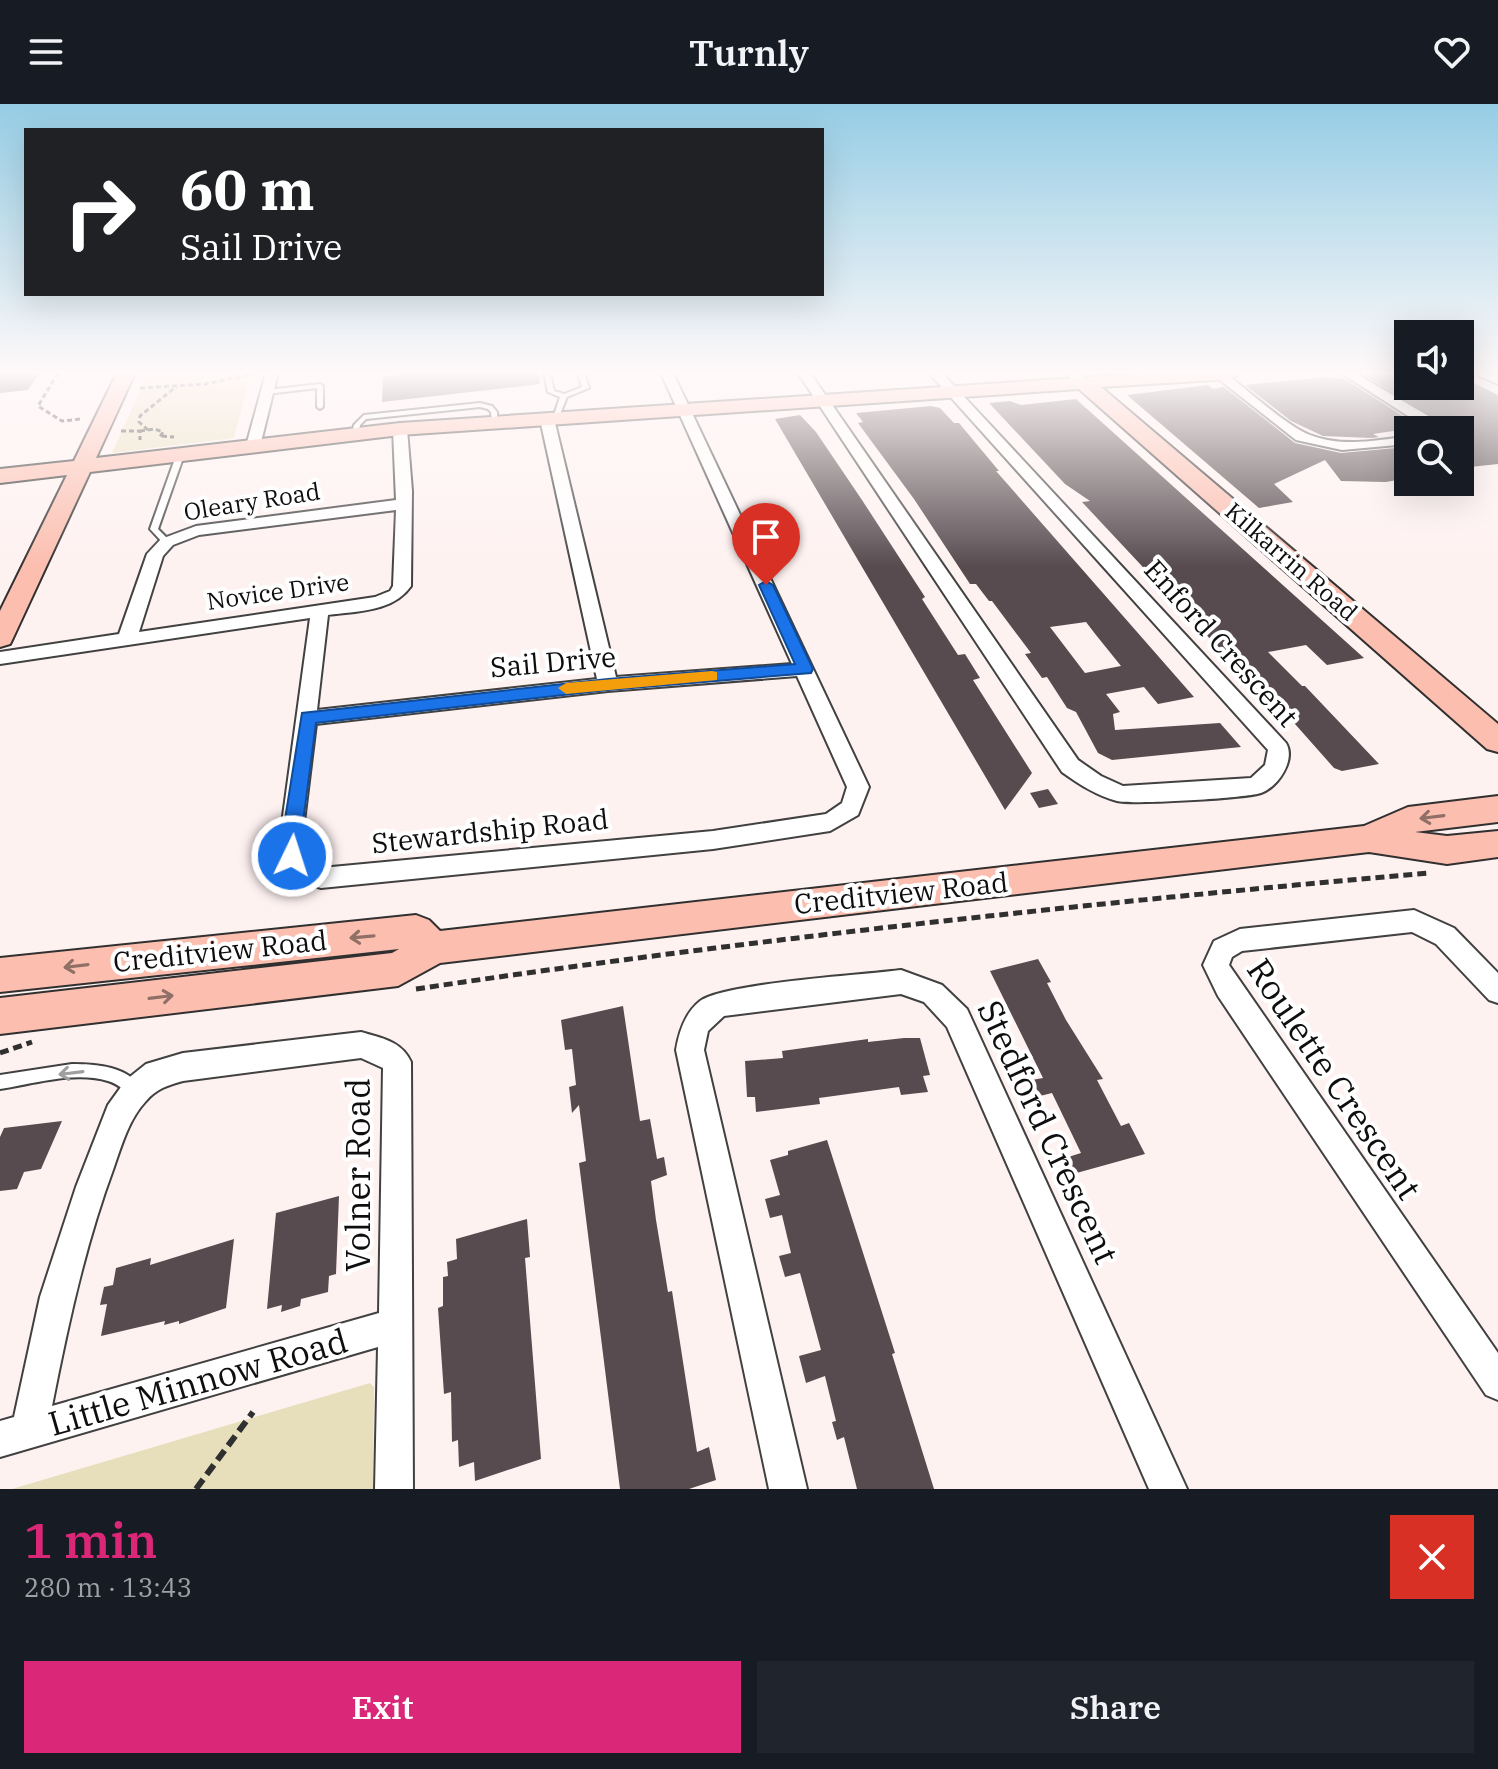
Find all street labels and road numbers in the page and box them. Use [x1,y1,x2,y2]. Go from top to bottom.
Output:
street label: Oleary Road [181,474,322,528]
street label: Kilkarrin Road [1219,495,1365,628]
street label: Enford Crescent [1136,551,1306,734]
street label: Novice Drive [205,565,351,617]
street label: Sail Drive [489,638,617,685]
street label: Stewardship Road [370,800,610,861]
street label: Creditview Road [792,863,1010,922]
street label: Creditview Road [111,921,329,980]
street label: Roulette Crescent [1238,950,1432,1207]
street label: Stedford Crescent [969,993,1129,1270]
street label: Volner Road [335,1078,379,1272]
street label: Little Minnow Road [43,1317,352,1445]

